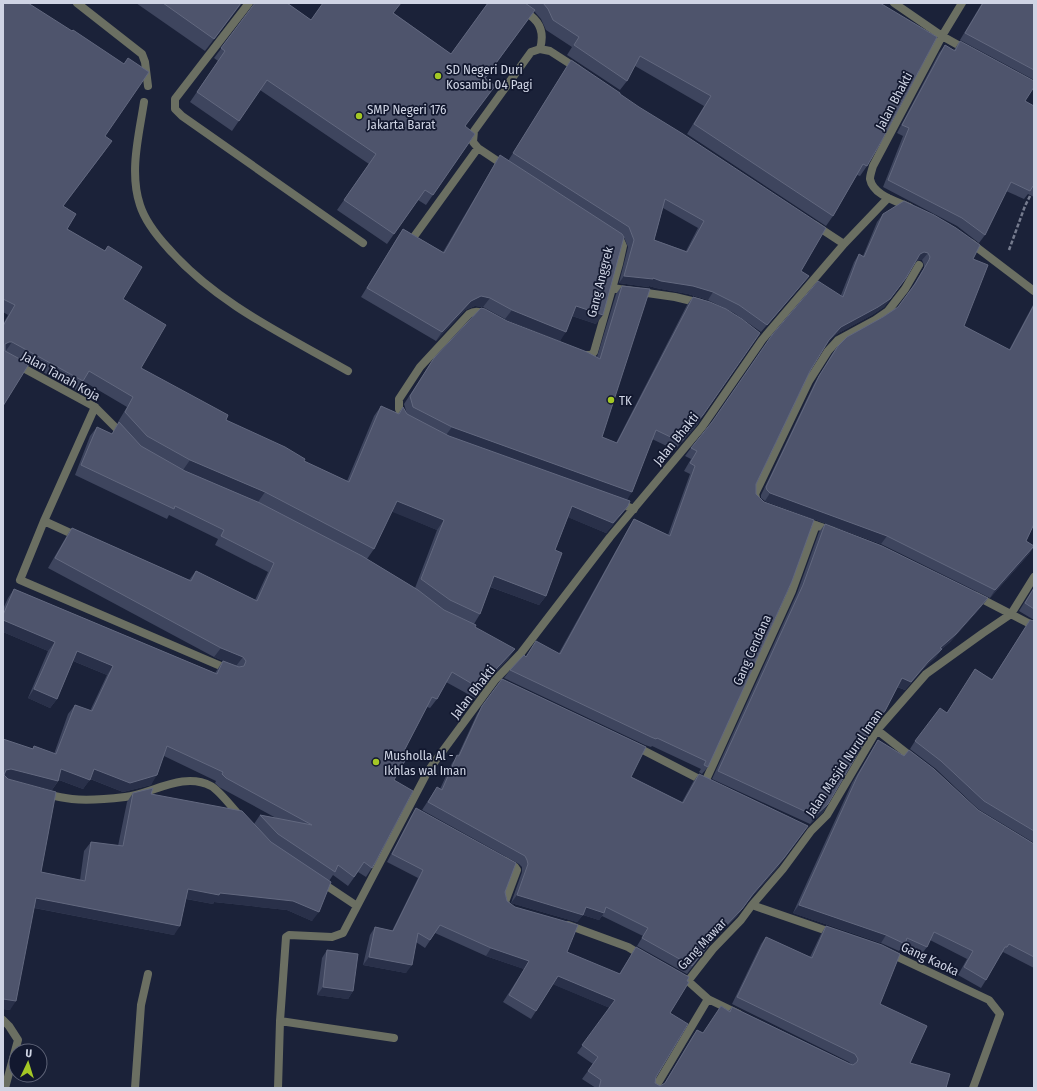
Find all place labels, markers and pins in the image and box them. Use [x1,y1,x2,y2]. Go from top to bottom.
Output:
place label: SD Negeri Duri Kosambi 04 Pagi [446,62,532,92]
marker: SD Negeri Duri Kosambi 04 Pagi [433,71,443,81]
place label: SMP Negeri 176 Jakarta Barat [367,102,446,132]
marker: SMP Negeri 176 Jakarta Barat [354,111,364,121]
place label: TK [619,393,632,408]
marker: TK [606,395,616,405]
place label: Musholla Al - Ikhlas wal Iman [384,748,466,778]
marker: Musholla Al - Ikhlas wal Iman [371,757,381,767]

